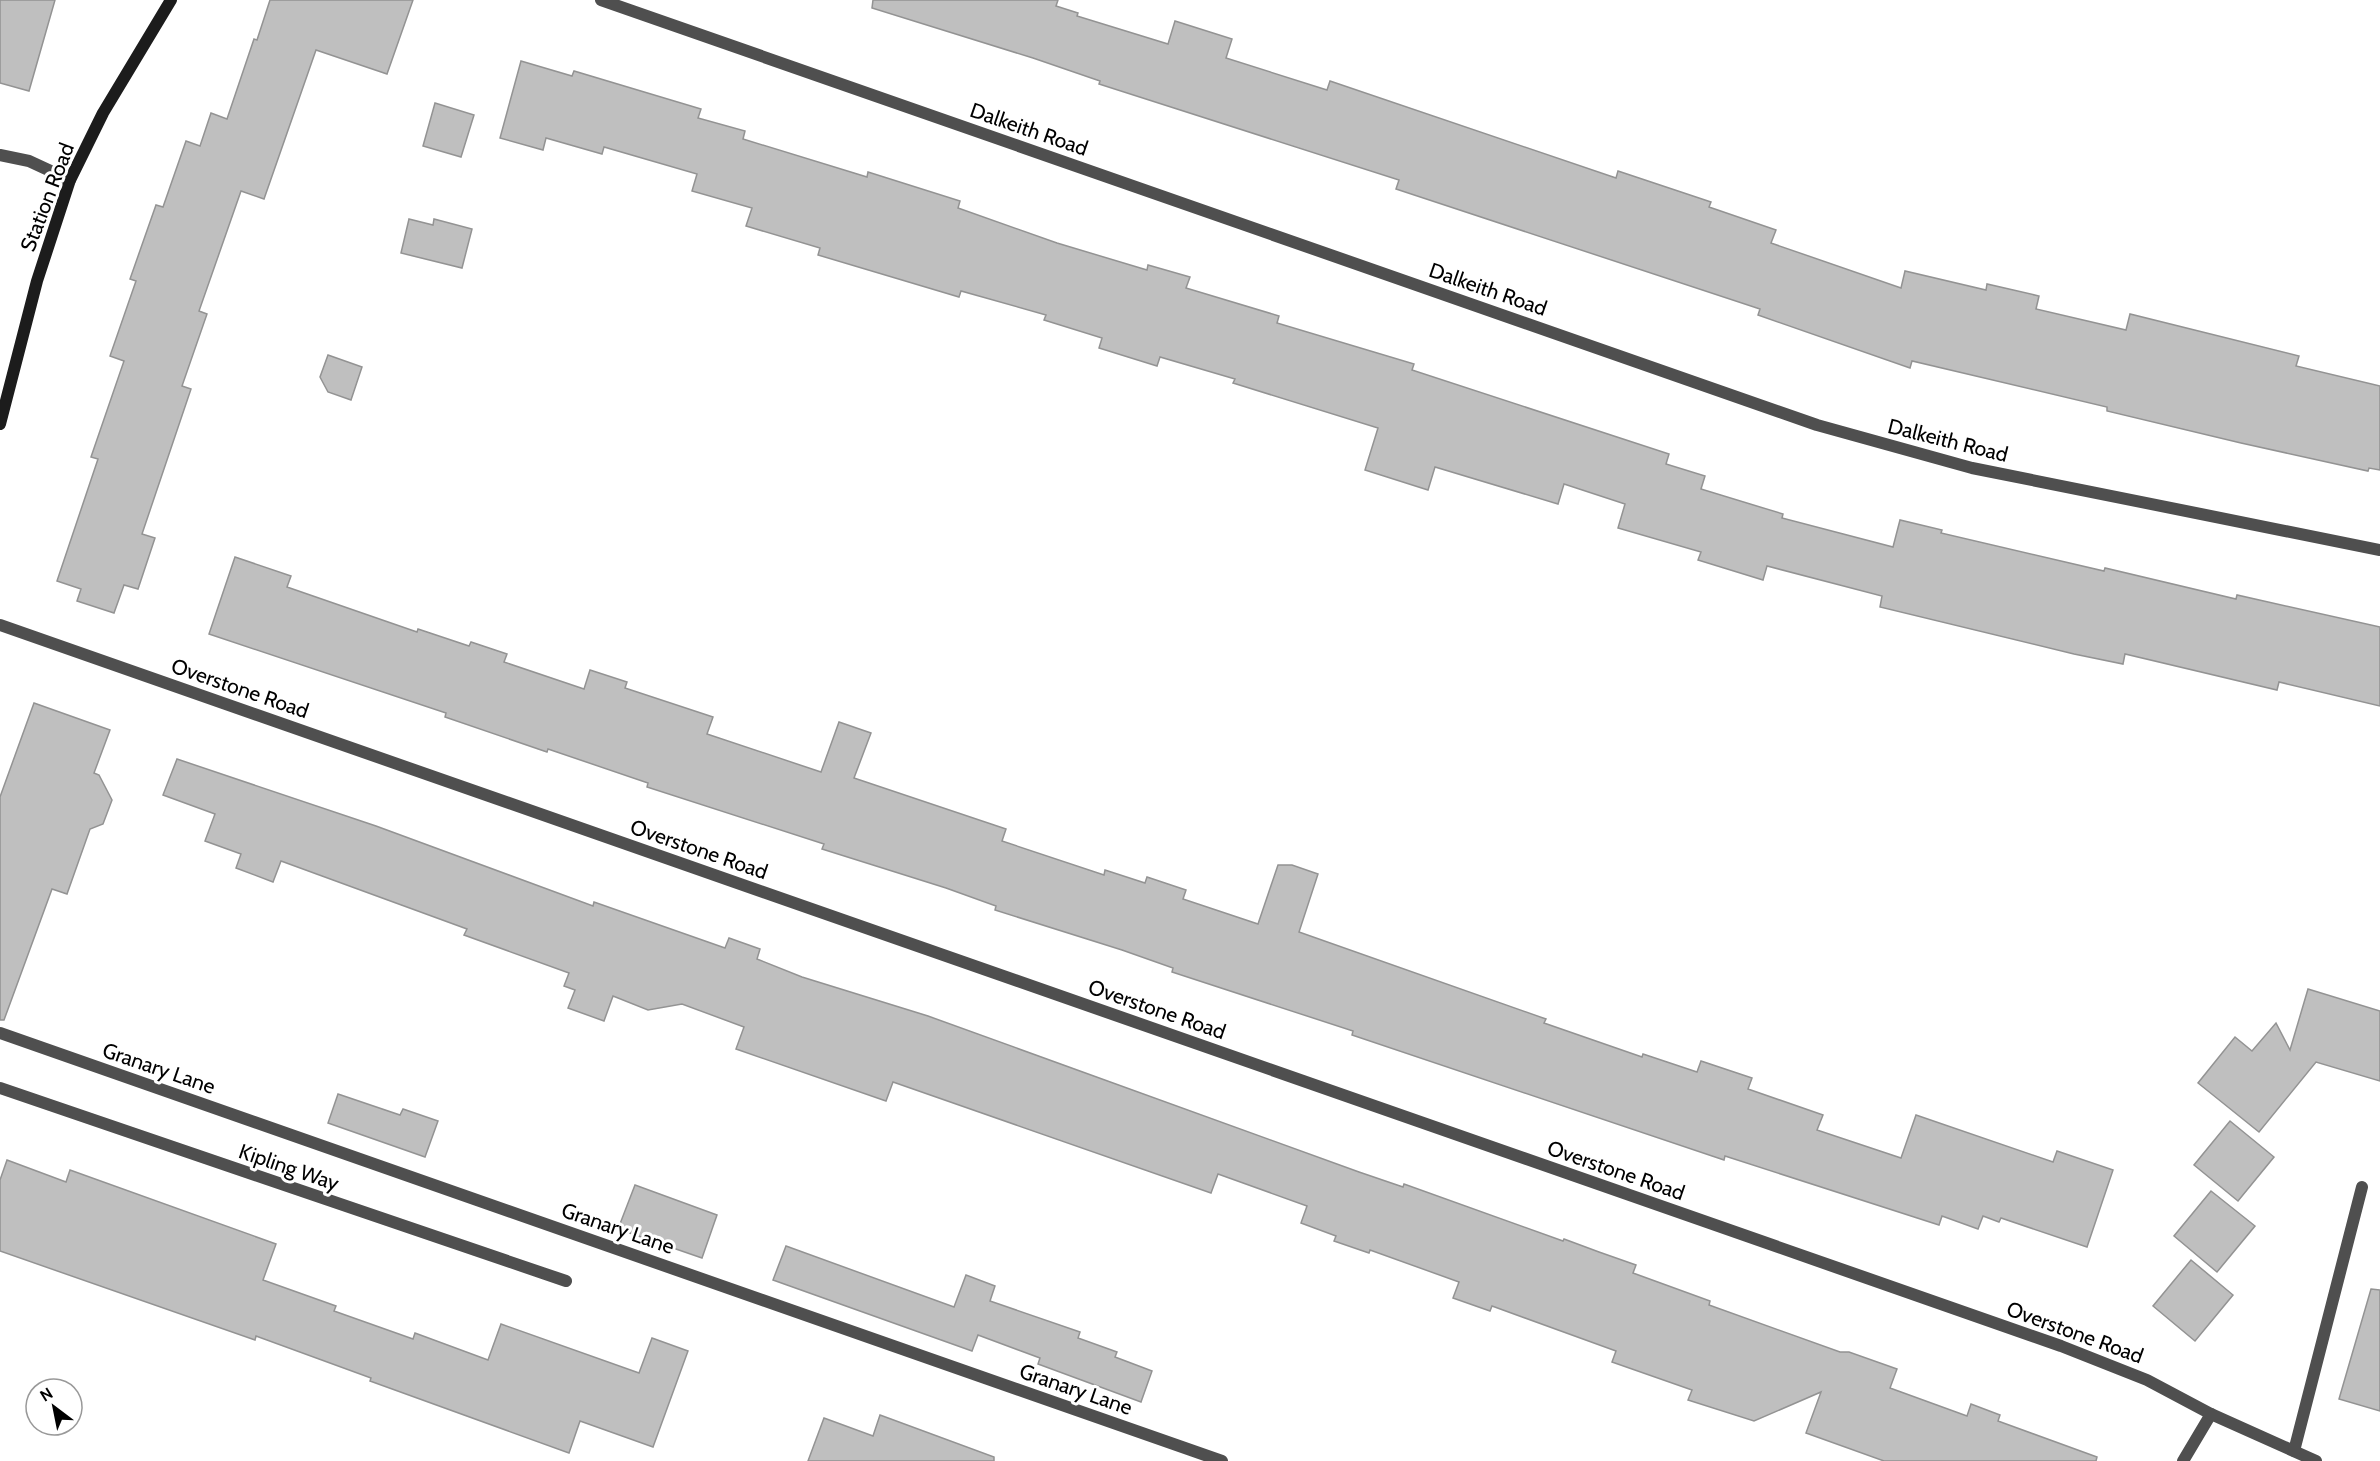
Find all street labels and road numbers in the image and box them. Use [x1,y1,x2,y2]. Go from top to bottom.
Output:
street label: Dalkeith Road [967,97,1091,161]
street label: Station Road [15,139,79,255]
street label: Dalkeith Road [1426,257,1550,321]
street label: Dalkeith Road [1885,413,2011,467]
street label: Overstone Road [168,653,312,723]
street label: Overstone Road [627,814,771,884]
street label: Overstone Road [1085,974,1229,1044]
street label: Granary Lane [99,1037,219,1099]
street label: Overstone Road [1544,1135,1688,1205]
street label: Kipling Way [236,1138,343,1196]
street label: Granary Lane [558,1197,678,1259]
street label: Overstone Road [2003,1296,2147,1368]
street label: Granary Lane [1016,1358,1136,1420]

